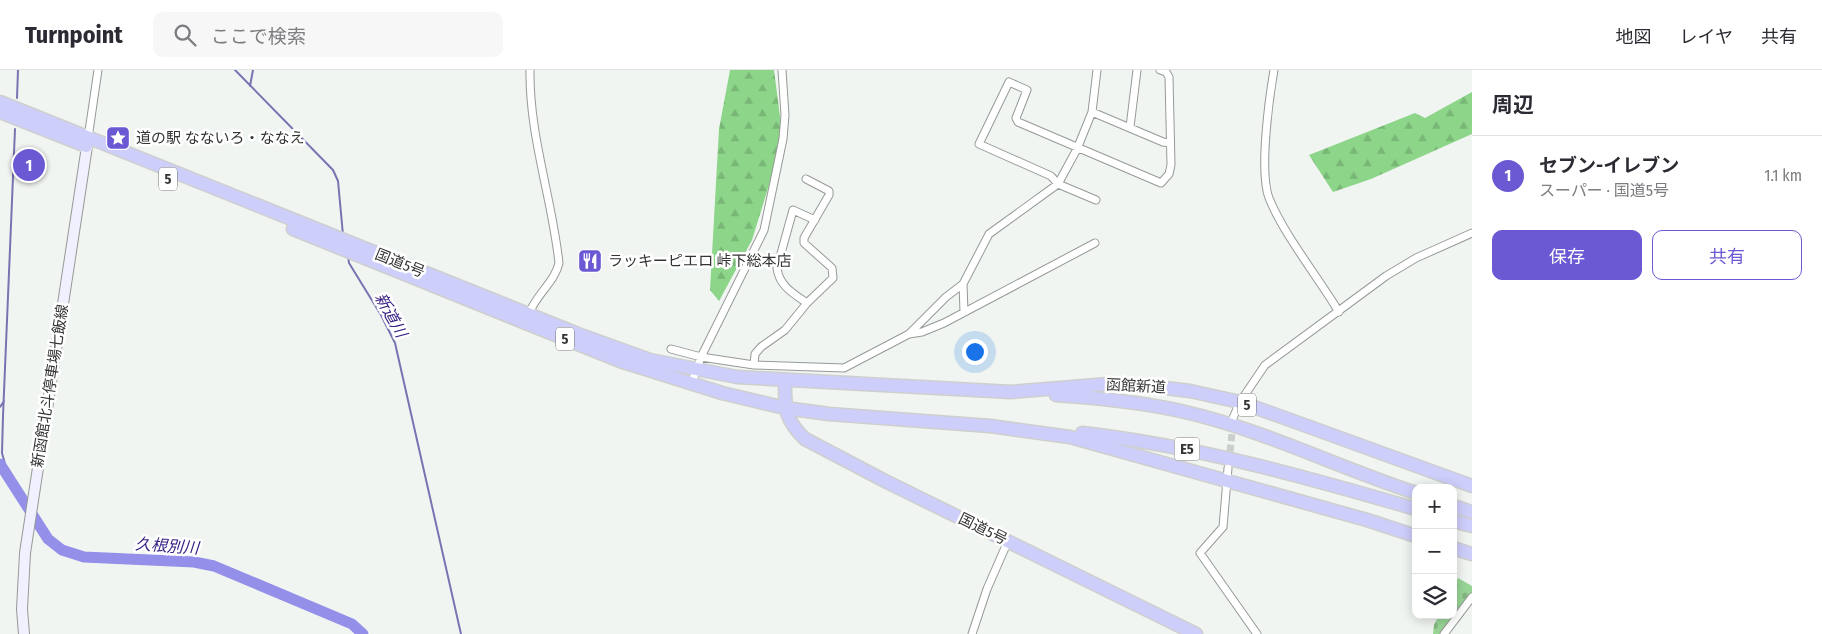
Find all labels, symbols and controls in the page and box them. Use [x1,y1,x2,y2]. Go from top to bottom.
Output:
search box [153,12,503,57]
text: Turnpoint [25,21,123,49]
icon: search [171,21,199,49]
text: ここで検索 [211,25,306,48]
text: 地図 [1616,26,1652,48]
text: レイヤ [1680,26,1733,48]
text: 共有 [1761,26,1797,48]
text: 周辺 [1492,92,1534,118]
place icon: 道の駅 なないろ・ななえ [105,125,131,151]
place label: 道の駅 なないろ・ななえ [136,129,305,147]
pin: 1 [13,146,45,184]
text: セブン-イレブン [1539,154,1679,177]
text: 1 [1505,166,1511,185]
text: 1.1 km [1764,166,1802,185]
road number: 5 [159,168,177,190]
text: スーパー · 国道5号 [1539,181,1669,200]
button: 保存 [1492,230,1642,280]
button: 共有 [1652,230,1802,280]
street label: 国道5号 [373,245,427,281]
restaurant icon: ラッキーピエロ 峠下総本店 [577,248,603,274]
place label: ラッキーピエロ 峠下総本店 [608,252,792,270]
water label: 新道川 [371,289,412,342]
street label: 新函館北斗停車場七飯線 [28,303,72,469]
road number: 5 [556,328,574,350]
your location [962,339,988,365]
street label: 函館新道 [1106,375,1166,397]
road number: 5 [1238,394,1256,416]
road number: E5 [1174,438,1200,460]
map controls [1412,484,1457,619]
button: + [1412,484,1457,529]
street label: 国道5号 [956,510,1010,548]
button: − [1412,529,1457,574]
water label: 久根別川 [134,534,202,558]
button: layers [1412,574,1457,619]

